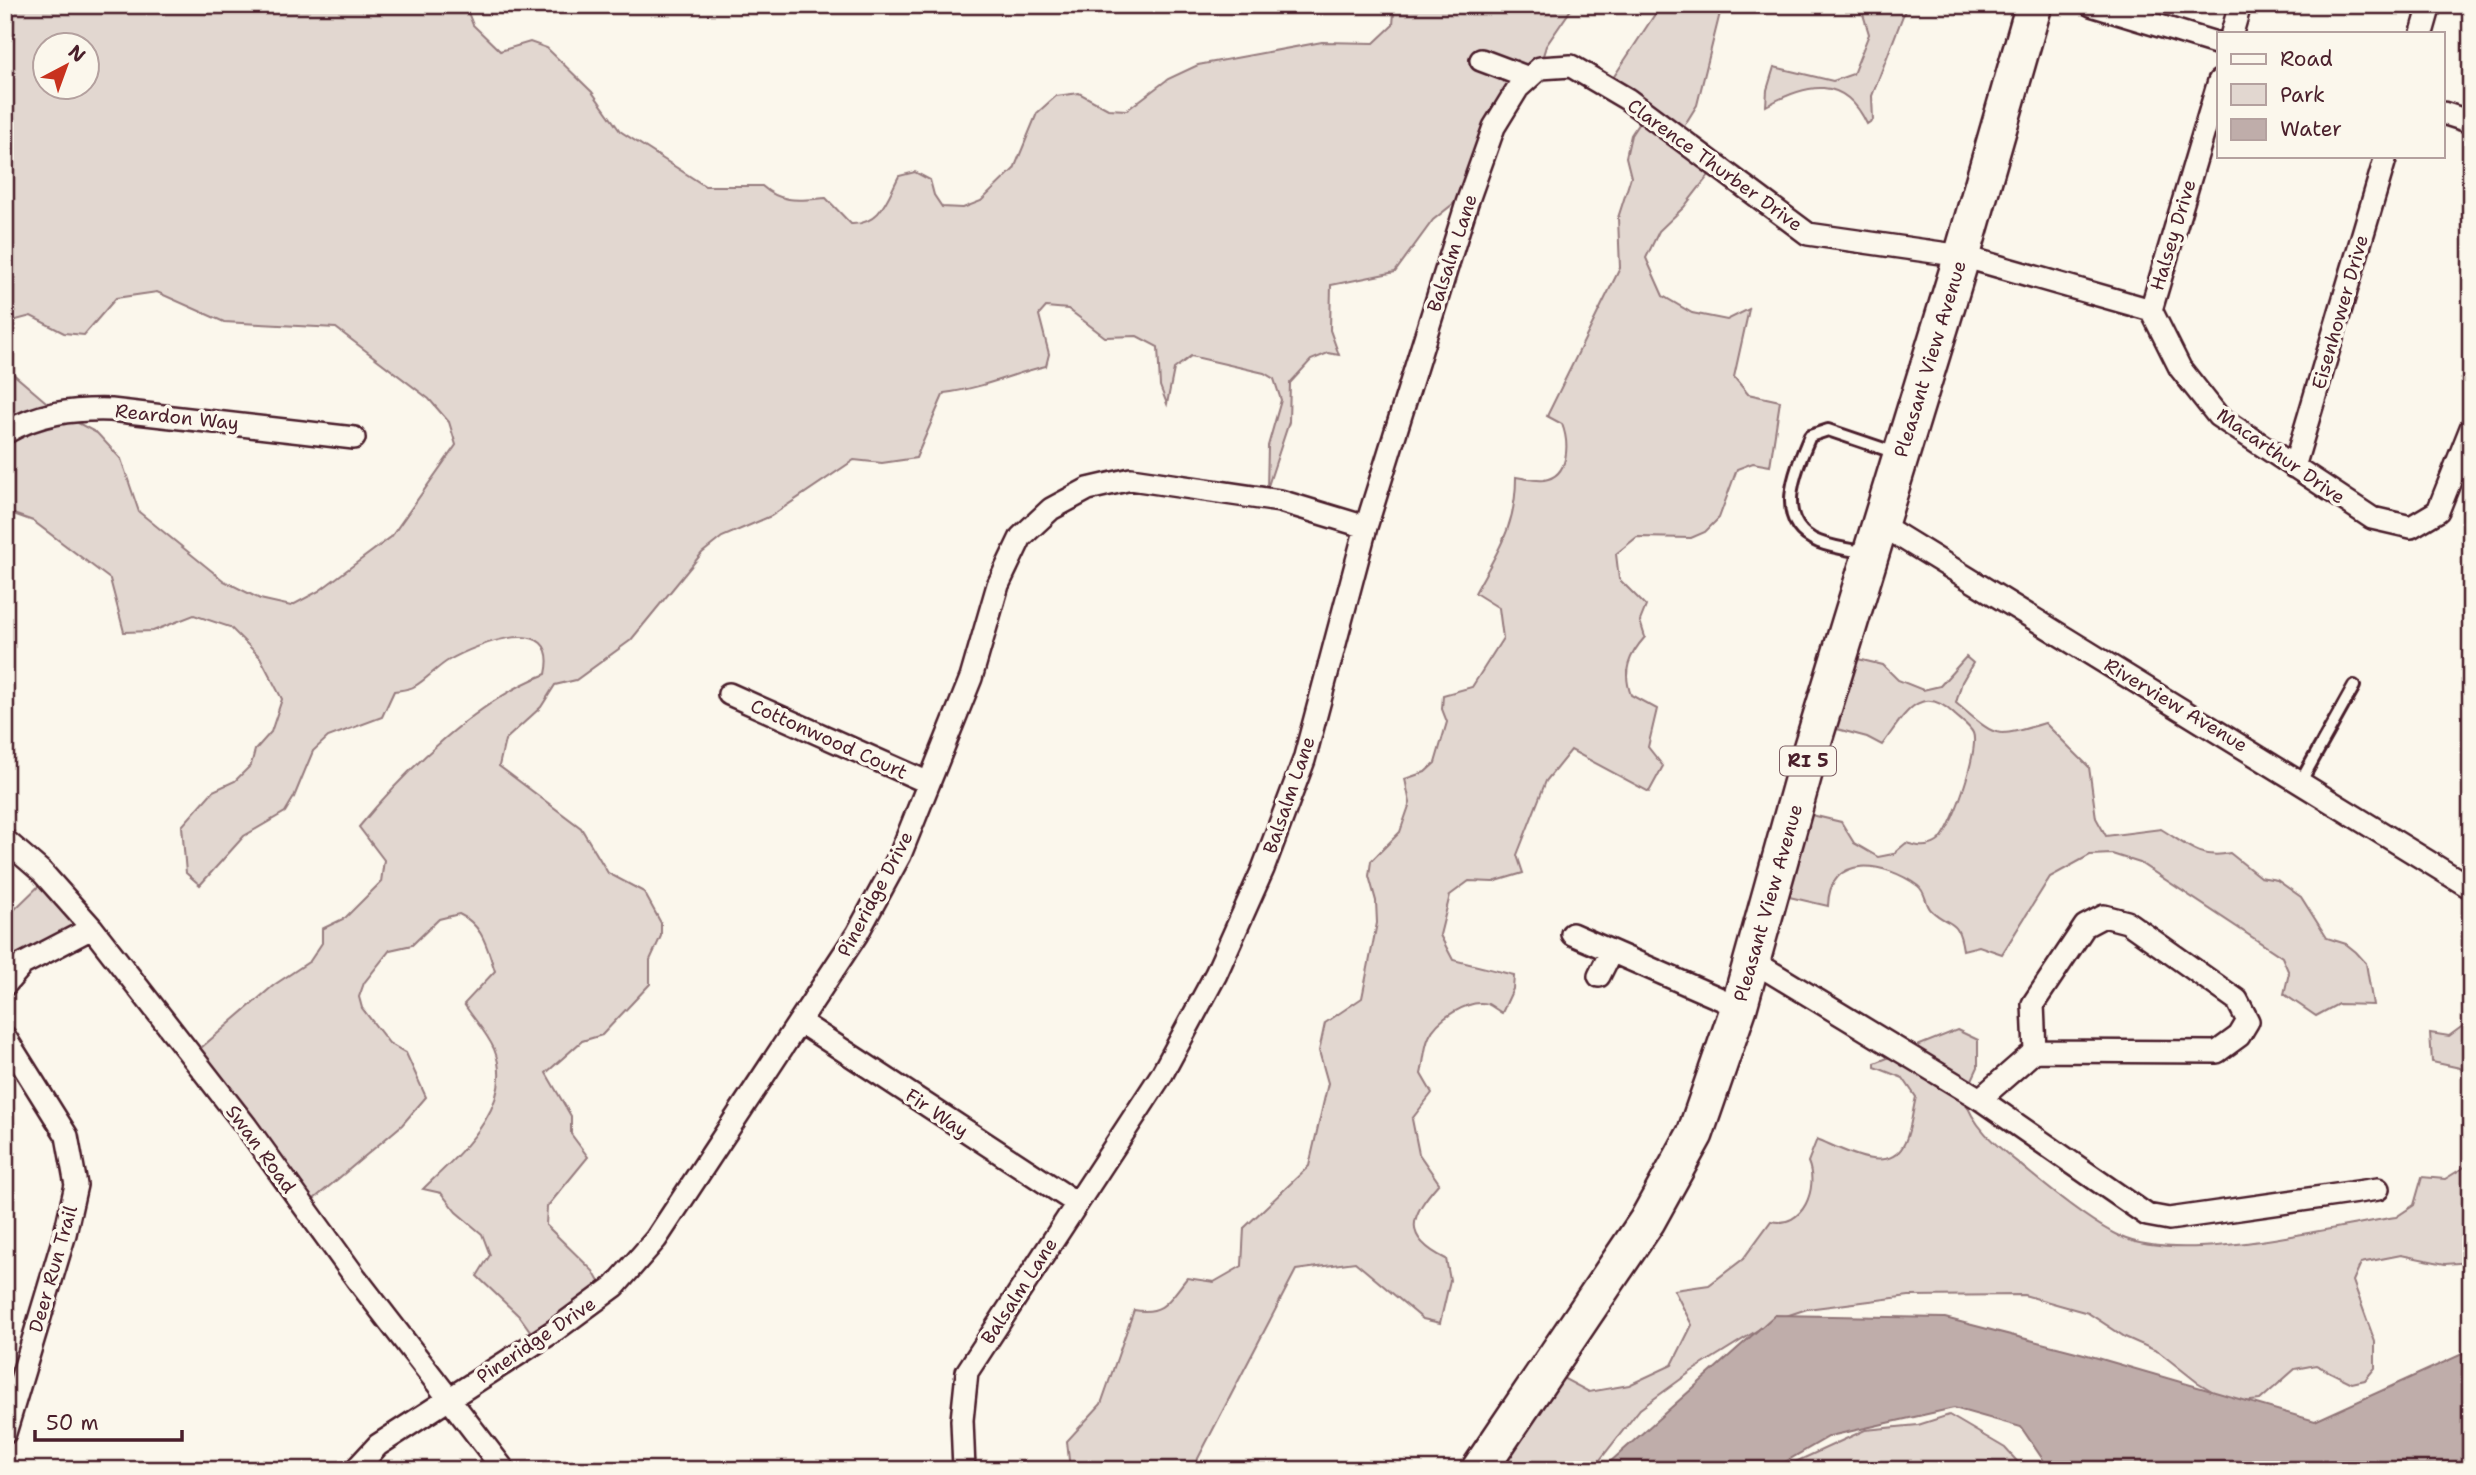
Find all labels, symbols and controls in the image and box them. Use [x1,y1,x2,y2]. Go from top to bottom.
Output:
north arrow [32,32,102,102]
legend [2217,32,2444,158]
text: N [63,39,91,68]
text: Road [2280,45,2333,73]
text: Park [2280,81,2325,109]
street label: Clarence Thurber Drive [1622,93,1808,237]
text: Water [2280,115,2342,143]
street label: Halsey Drive [2144,176,2202,294]
street label: Balsalm Lane [1421,191,1483,315]
street label: Eisenhower Drive [2306,232,2374,392]
street label: Pleasant View Avenue [1888,258,1972,460]
street label: Reardon Way [114,398,240,436]
street label: Macarthur Drive [2212,402,2350,510]
street label: Riverview Avenue [2100,652,2252,758]
street label: Cottonwood Court [747,693,911,785]
street label: Balsalm Lane [1257,733,1321,857]
road number: RI 5 [1780,746,1836,776]
street label: Pleasant View Avenue [1728,801,1808,1005]
street label: Pineridge Drive [831,827,919,961]
street label: Fir Way [901,1083,973,1143]
street label: Swan Road [220,1100,302,1198]
street label: Deer Run Trail [23,1202,83,1335]
street label: Balsalm Lane [975,1233,1063,1349]
street label: Pineridge Drive [472,1291,600,1389]
scale bar [35,1398,182,1442]
text: 50 m [46,1409,99,1437]

